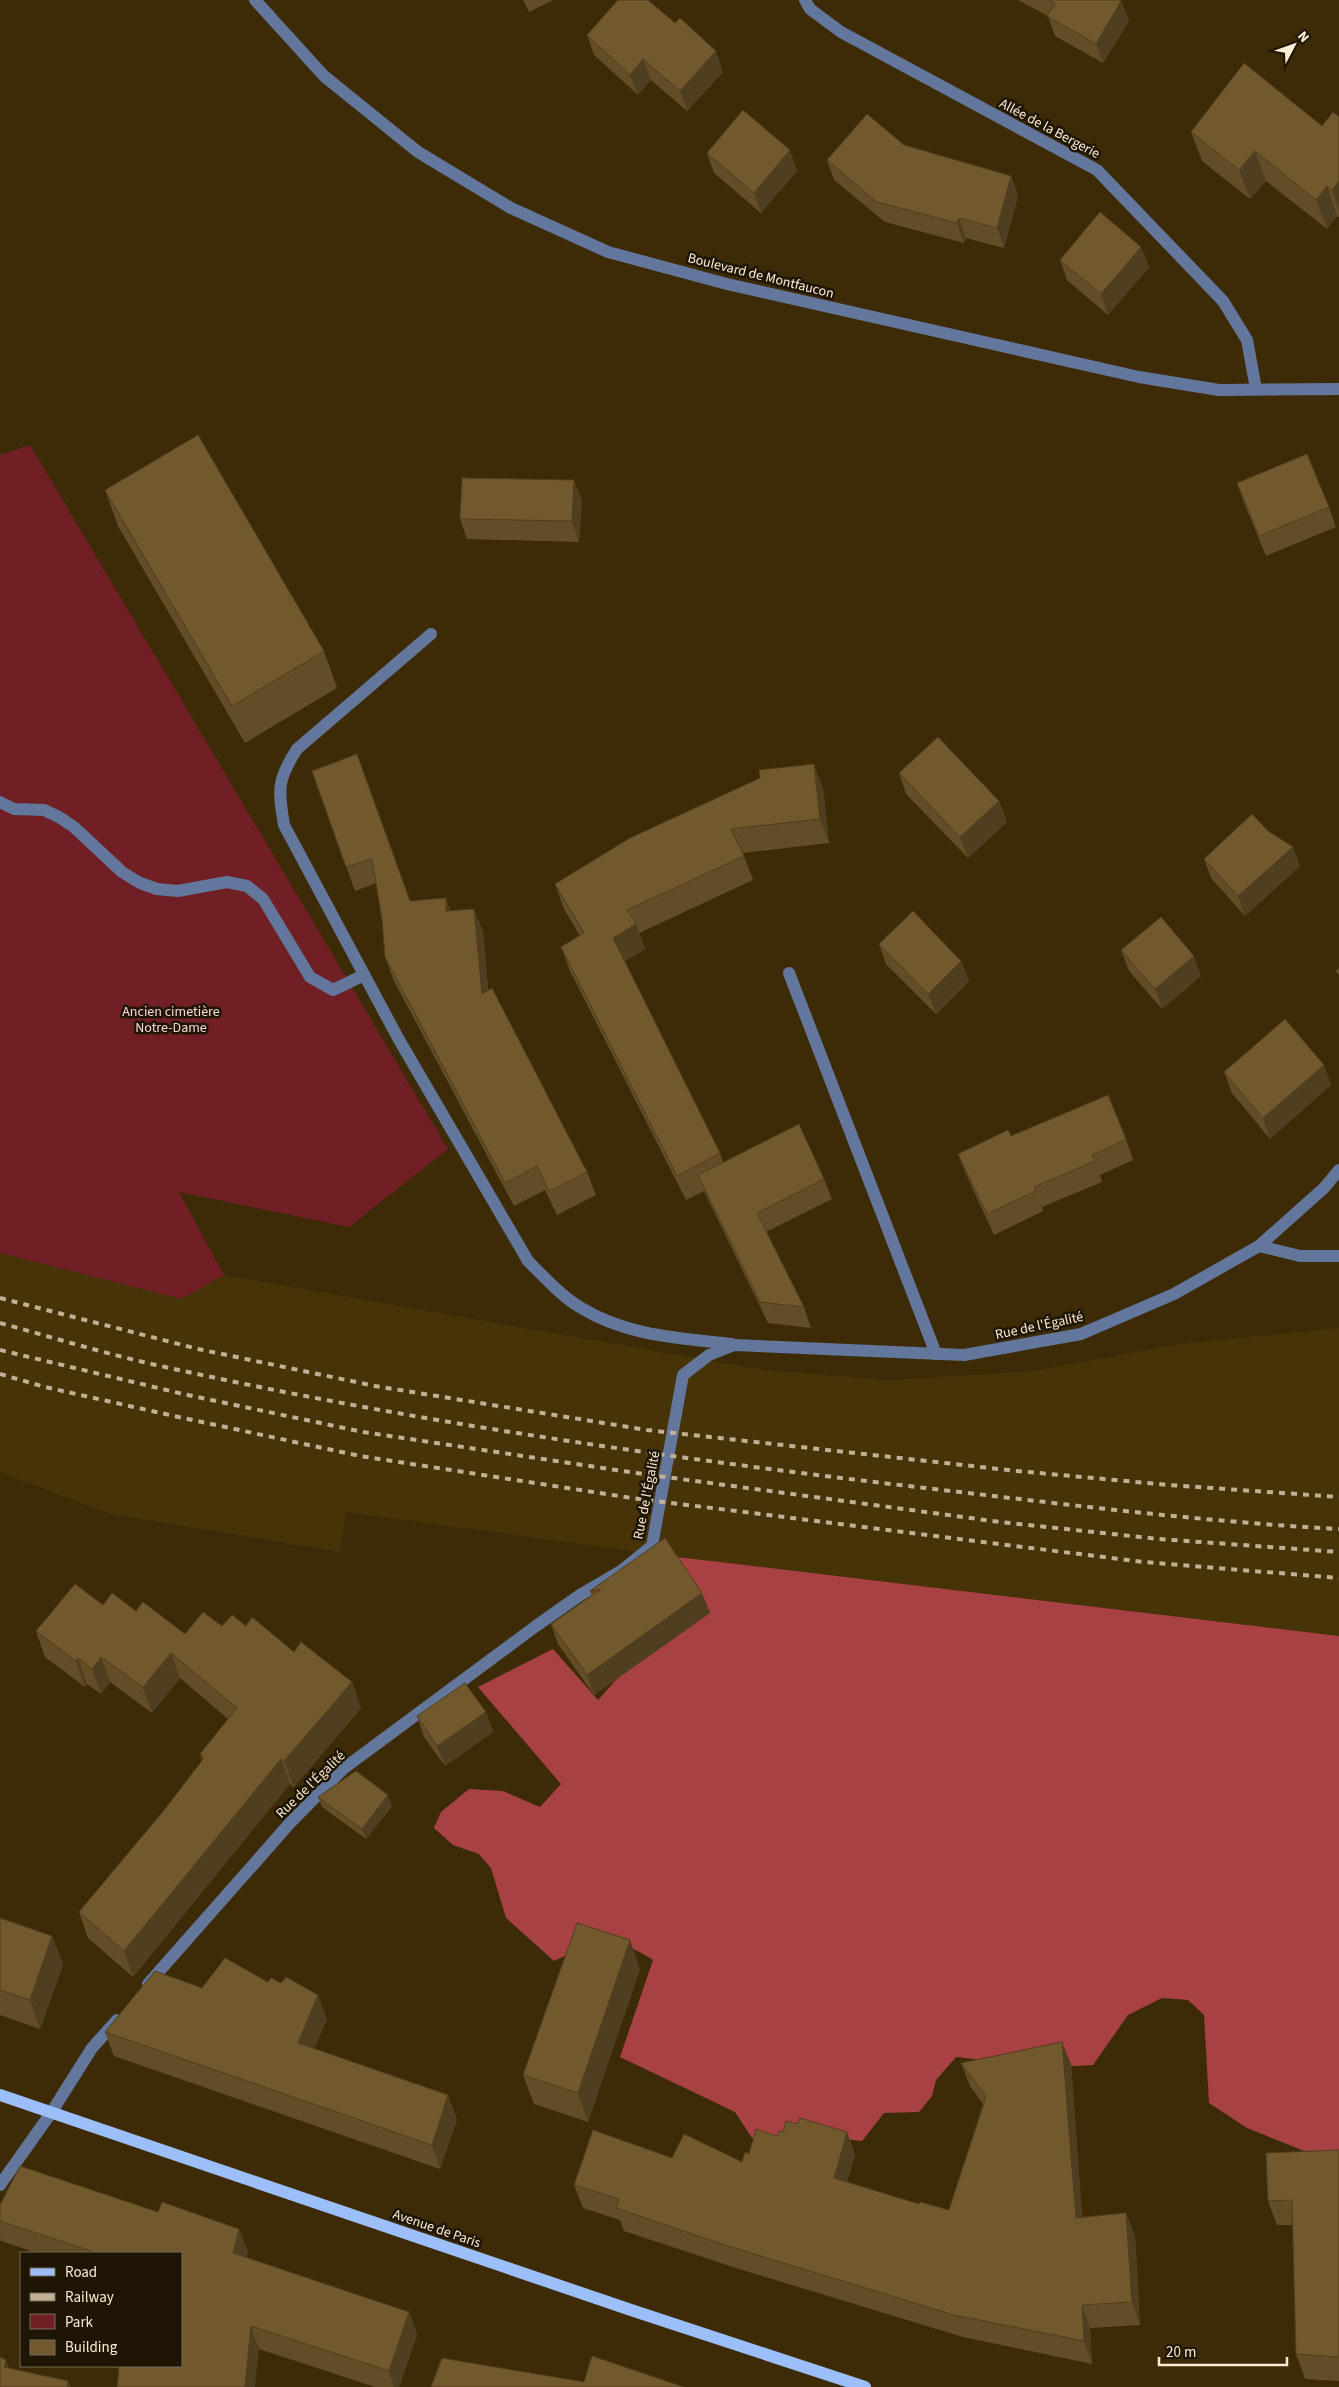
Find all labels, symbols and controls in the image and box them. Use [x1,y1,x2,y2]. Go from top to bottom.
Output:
north arrow [1269,20,1319,70]
text: N [1292,27,1314,47]
street label: Allée de la Bergerie [996,94,1103,164]
street label: Boulevard de Montfaucon [686,248,836,304]
park label: Ancien cimetière Notre-Dame [122,1002,220,1038]
street label: Rue de l'Égalité [993,1307,1085,1345]
street label: Rue de l'Égalité [629,1449,665,1541]
street label: Rue de l'Égalité [271,1746,350,1823]
street label: Avenue de Paris [390,2205,484,2253]
legend [20,2252,182,2367]
text: Road [65,2262,97,2283]
text: Railway [65,2287,114,2308]
text: Park [65,2312,94,2333]
scale bar [1159,2334,1286,2366]
text: Building [65,2337,118,2358]
text: 20 m [1166,2342,1196,2363]

